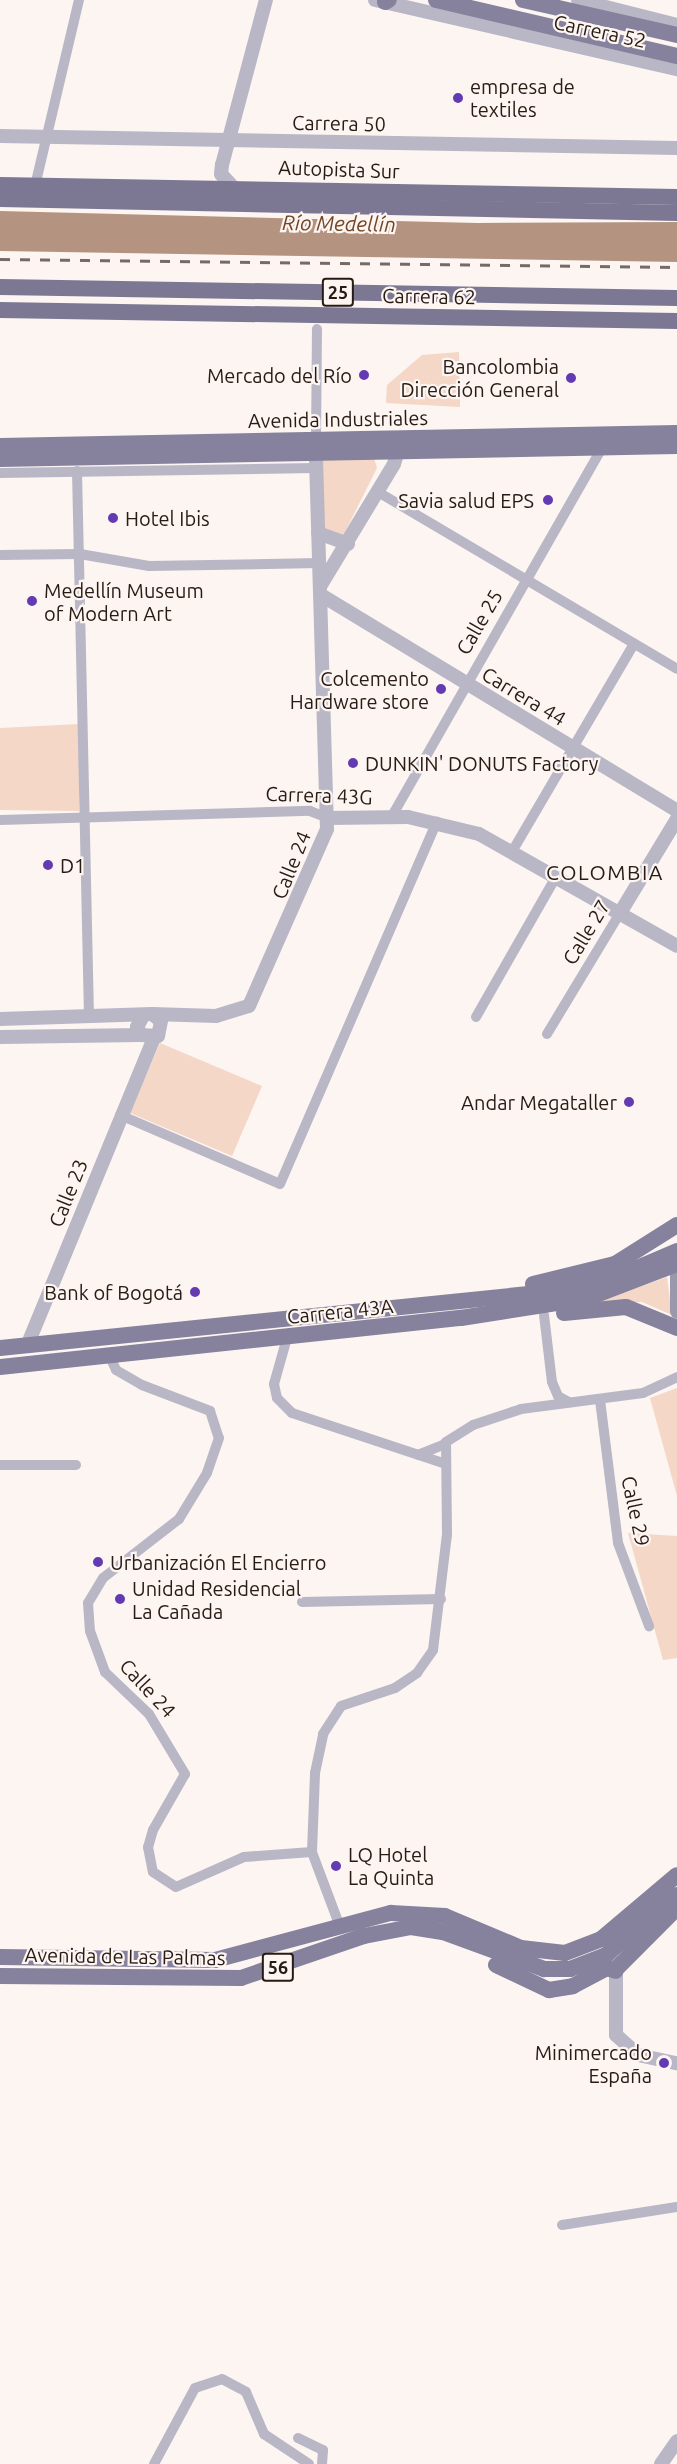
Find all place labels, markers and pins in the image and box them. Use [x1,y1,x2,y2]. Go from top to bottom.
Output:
place label: empresa de textiles [470,74,575,121]
marker: empresa de textiles [451,91,465,105]
place label: Bancolombia Dirección General [400,354,559,401]
place label: Mercado del Río [207,363,352,387]
marker: Mercado del Río [357,368,371,382]
marker: Bancolombia Dirección General [564,371,578,385]
place label: Savia salud EPS [398,488,534,512]
marker: Savia salud EPS [539,491,557,509]
place label: Hotel Ibis [125,506,210,530]
marker: Hotel Ibis [106,511,120,525]
place label: Medellín Museum of Modern Art [44,578,204,625]
marker: Medellín Museum of Modern Art [25,594,39,608]
place label: Colcemento Hardware store [290,666,429,713]
marker: Colcemento Hardware store [434,682,448,696]
place label: DUNKIN' DONUTS Factory [365,751,598,775]
marker: DUNKIN' DONUTS Factory [346,756,360,770]
place label: D1 [60,853,85,877]
marker: D1 [41,858,55,872]
place label: Andar Megataller [461,1090,617,1114]
marker: Andar Megataller [622,1095,636,1109]
place label: Bank of Bogotá [44,1280,183,1304]
marker: Bank of Bogotá [188,1285,202,1299]
place label: Urbanización El Encierro [110,1550,327,1574]
marker: Urbanización El Encierro [91,1555,105,1569]
place label: Unidad Residencial La Cañada [132,1576,301,1623]
marker: Unidad Residencial La Cañada [113,1592,127,1606]
place label: LQ Hotel La Quinta [348,1842,434,1889]
marker: LQ Hotel La Quinta [329,1859,343,1873]
place label: Minimercado España [535,2040,652,2087]
marker: Minimercado España [657,2056,671,2070]

